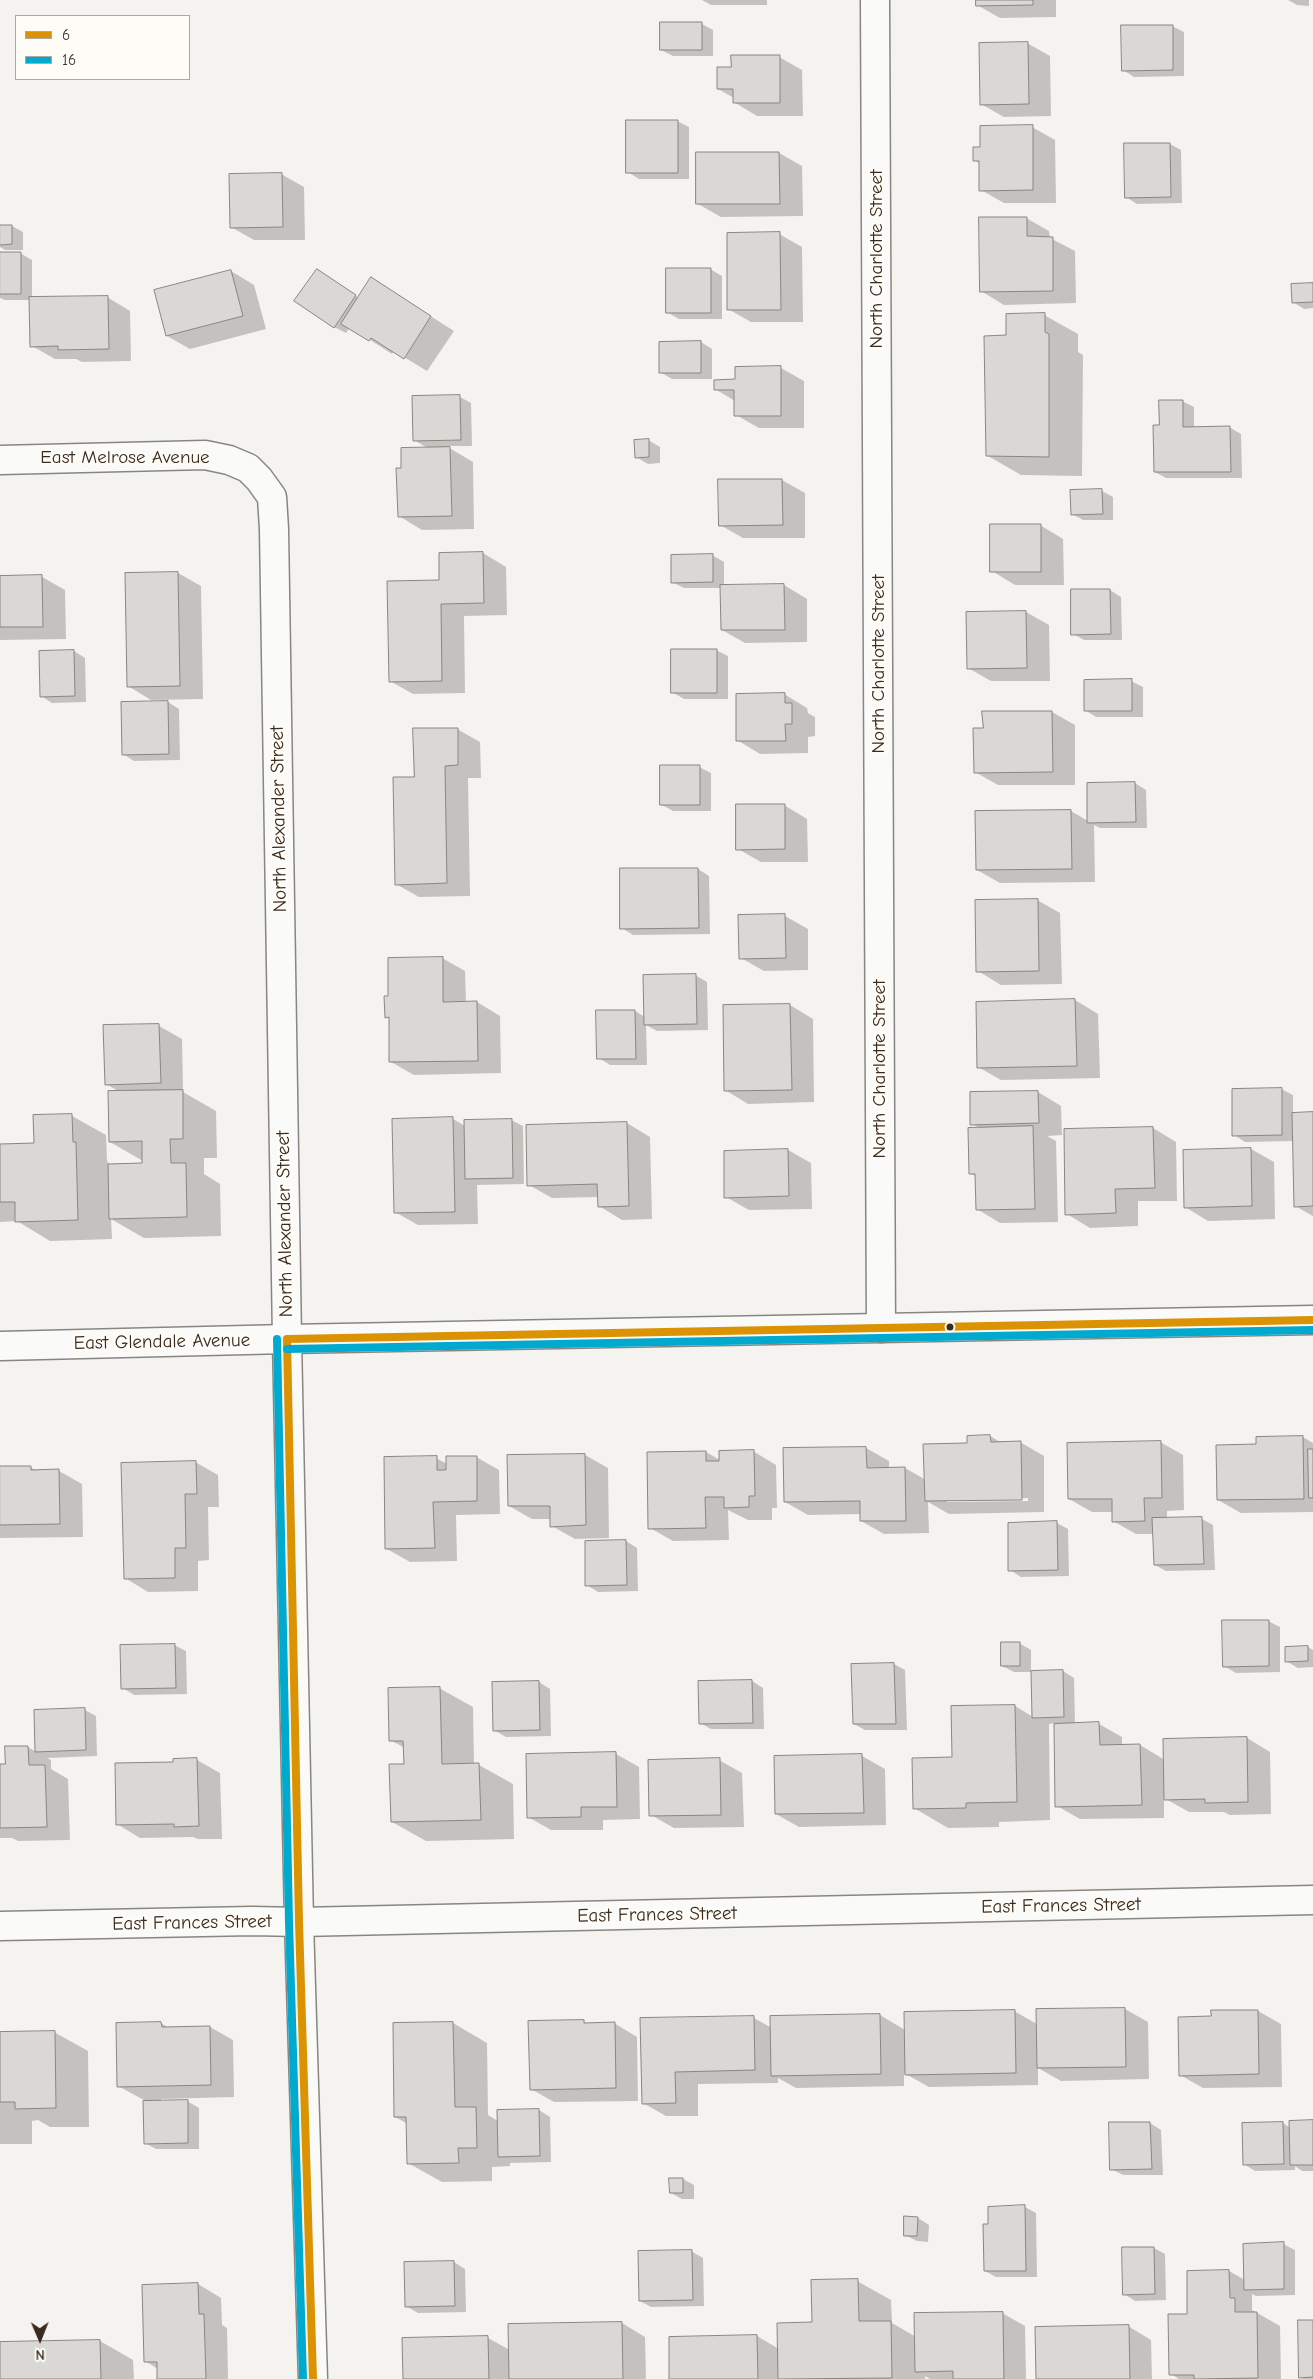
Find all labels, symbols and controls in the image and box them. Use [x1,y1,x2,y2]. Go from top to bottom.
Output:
legend [15,15,190,80]
text: 6 [62,26,70,44]
text: 16 [62,51,76,69]
street label: North Charlotte Street [866,169,888,349]
street label: East Melrose Avenue [40,447,210,469]
street label: North Charlotte Street [868,574,890,754]
street label: North Alexander Street [266,725,292,913]
street label: North Charlotte Street [869,979,891,1159]
street label: North Alexander Street [272,1130,298,1318]
unlabelled marker [945,1322,955,1332]
street label: East Glendale Avenue [74,1329,250,1355]
street label: East Frances Street [981,1893,1141,1919]
street label: East Frances Street [577,1902,737,1928]
street label: East Frances Street [112,1910,272,1936]
north arrow [15,2314,65,2364]
text: N [36,2346,45,2363]

